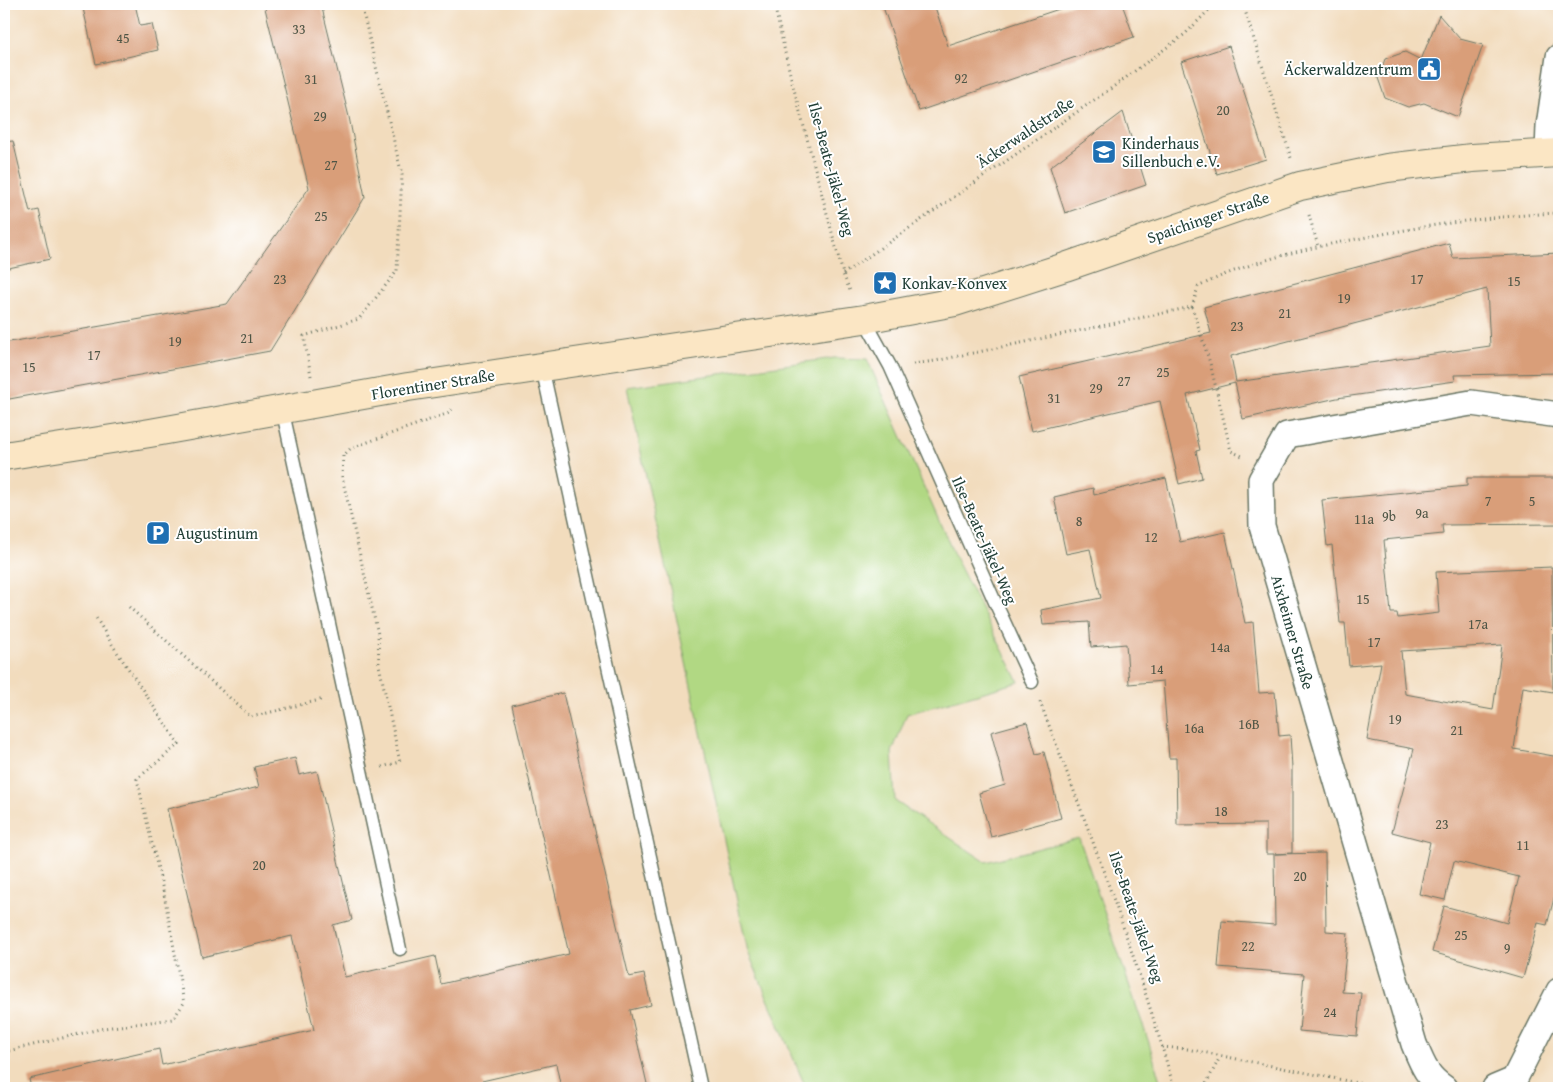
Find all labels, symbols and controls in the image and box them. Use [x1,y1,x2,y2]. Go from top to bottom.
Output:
house number: 33 [292,19,306,39]
house number: 45 [116,28,130,48]
public building icon: Äckerwaldzentrum [1416,56,1442,82]
place label: Äckerwaldzentrum [1284,57,1412,81]
house number: 92 [954,68,968,88]
house number: 31 [304,69,318,89]
street label: Äckerwaldstraße [971,90,1079,174]
street label: Ilse-Beate-Jäkel-Weg [803,99,861,239]
house number: 20 [1216,100,1230,120]
house number: 29 [313,106,327,126]
place label: Kinderhaus Sillenbuch e.V. [1122,131,1220,173]
school or university icon: Kinderhaus Sillenbuch e.V. [1091,139,1117,165]
house number: 27 [324,155,338,175]
street label: Spaichinger Straße [1144,185,1272,249]
house number: 25 [314,206,328,226]
house number: 23 [273,269,287,289]
house number: 17 [1410,269,1424,289]
place icon: Konkav-Konvex [872,270,898,296]
place label: Konkav-Konvex [902,271,1008,295]
house number: 15 [1507,271,1521,291]
house number: 19 [1337,288,1351,308]
house number: 21 [1278,303,1292,323]
house number: 23 [1230,316,1244,336]
house number: 21 [240,328,254,348]
house number: 19 [168,331,182,351]
house number: 17 [87,345,101,365]
house number: 15 [22,357,36,377]
street label: Florentiner Straße [370,362,496,406]
house number: 25 [1156,362,1170,382]
house number: 27 [1117,371,1131,391]
house number: 29 [1089,378,1103,398]
house number: 31 [1047,388,1061,408]
street label: Ilse-Beate-Jäkel-Weg [946,472,1024,608]
house number: 7 [1485,491,1492,511]
house number: 5 [1529,491,1535,511]
house number: 9a [1415,503,1429,523]
house number: 9b [1382,506,1396,526]
house number: 11a [1354,509,1374,529]
house number: 8 [1076,511,1083,531]
parking icon: Augustinum [145,520,171,546]
place label: Augustinum [176,521,258,545]
house number: 12 [1144,527,1158,547]
street label: Aixheimer Straße [1265,572,1321,692]
house number: 15 [1356,589,1370,609]
house number: 17a [1468,614,1488,634]
house number: 17 [1367,632,1381,652]
house number: 14a [1210,637,1230,657]
house number: 14 [1150,659,1164,679]
house number: 19 [1388,709,1402,729]
house number: 16B [1238,714,1260,734]
house number: 16a [1184,718,1204,738]
house number: 21 [1450,720,1464,740]
house number: 18 [1214,801,1228,821]
house number: 23 [1435,814,1449,834]
house number: 11 [1516,835,1530,855]
street label: Ilse-Beate-Jäkel-Weg [1103,848,1171,986]
house number: 20 [252,855,266,875]
house number: 20 [1293,866,1307,886]
house number: 25 [1454,925,1468,945]
house number: 22 [1241,936,1255,956]
house number: 9 [1504,938,1511,958]
house number: 24 [1323,1002,1337,1022]

